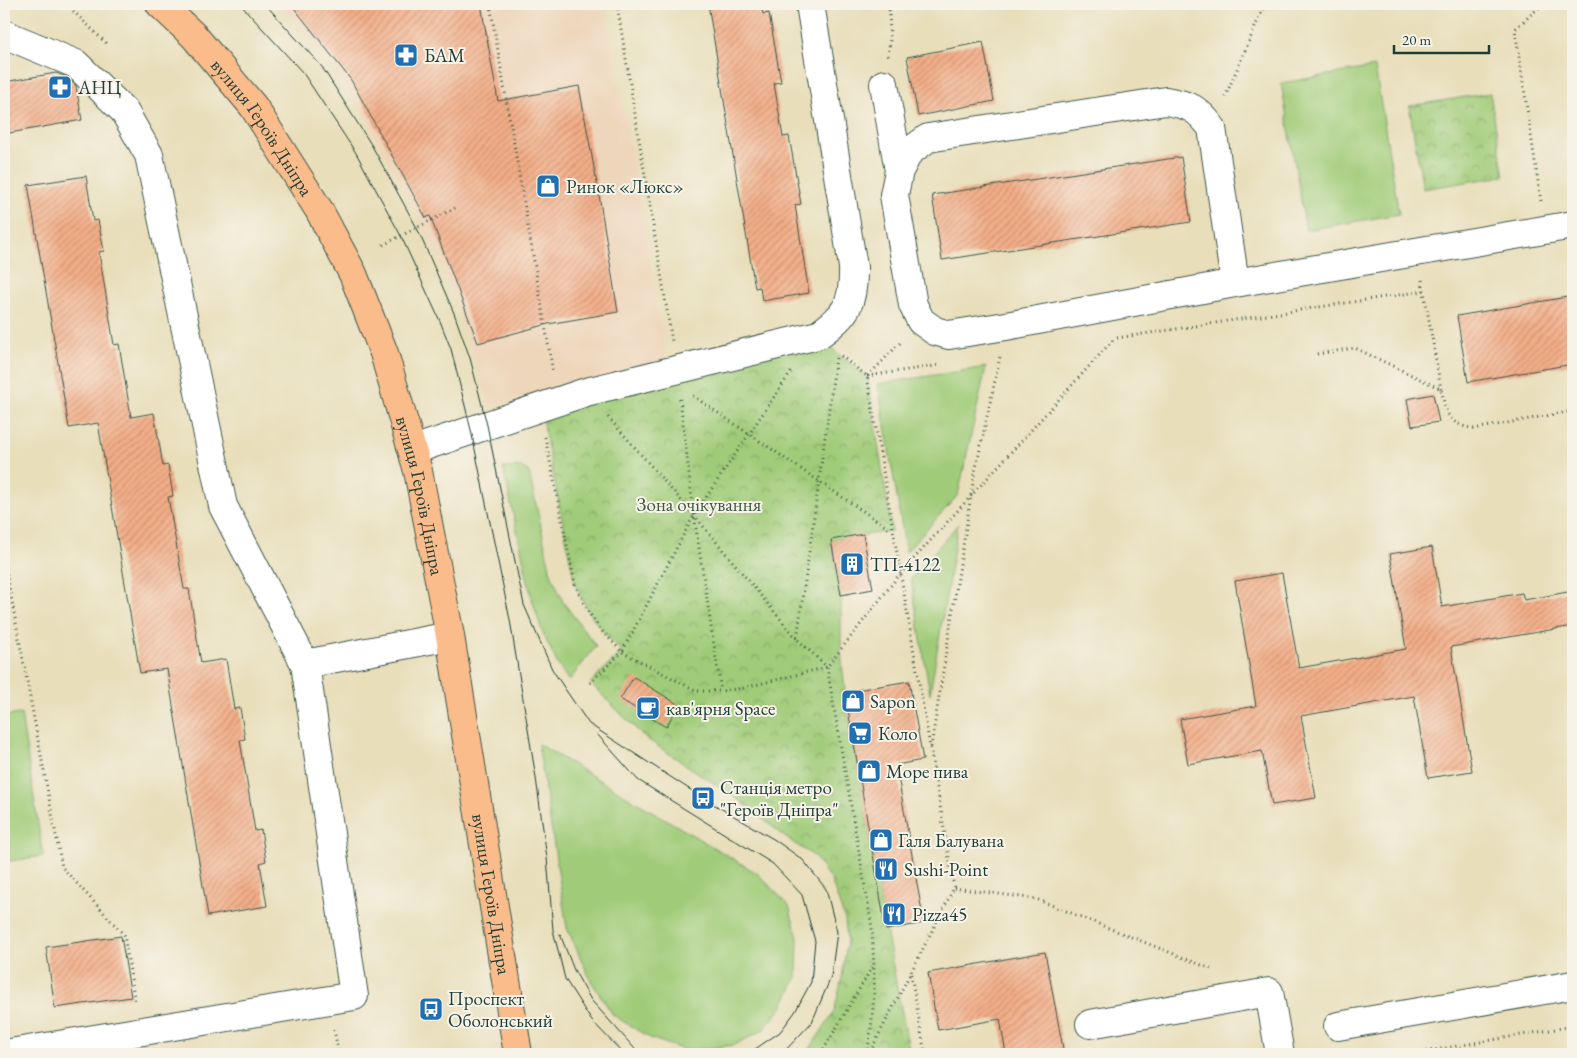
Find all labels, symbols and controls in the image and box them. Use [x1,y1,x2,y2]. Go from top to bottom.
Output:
scale bar [1394,22,1490,54]
text: 20 m [1402,30,1431,49]
pharmacy icon: БАМ [393,42,419,68]
place label: БАМ [424,43,465,68]
street label: вулиця Героїв Дніпра [206,53,320,201]
pharmacy icon: АНЦ [47,74,73,100]
place label: АНЦ [77,75,122,100]
shop icon: Ринок «Люкс» [535,173,561,199]
place label: Ринок «Люкс» [566,174,684,199]
street label: вулиця Героїв Дніпра [390,413,451,578]
park label: Зона очікування [637,492,762,517]
building icon: ТП-4122 [839,551,865,577]
place label: ТП-4122 [870,552,940,577]
shop icon: Sapon [840,688,866,714]
place label: Sapon [870,689,916,714]
cafe icon: кав'ярня Space [635,695,661,721]
place label: кав'ярня Space [666,696,775,721]
supermarket icon: Коло [847,720,873,746]
place label: Коло [878,721,918,746]
shop icon: Море пива [856,758,882,784]
place label: Море пива [886,759,969,784]
place label: Станція метро "Героїв Дніпра" [720,775,838,822]
bus stop icon: Станція метро "Героїв Дніпра" [690,785,716,811]
street label: вулиця Героїв Дніпра [467,812,517,977]
shop icon: Галя Балувана [868,827,894,853]
place label: Галя Балувана [898,828,1004,853]
restaurant icon: Sushi-Point [873,856,899,882]
place label: Sushi-Point [904,857,988,882]
restaurant icon: Pizza45 [881,901,907,927]
place label: Pizza45 [912,902,967,927]
place label: Проспект Оболонський [448,986,553,1033]
bus stop icon: Проспект Оболонський [418,996,444,1022]

